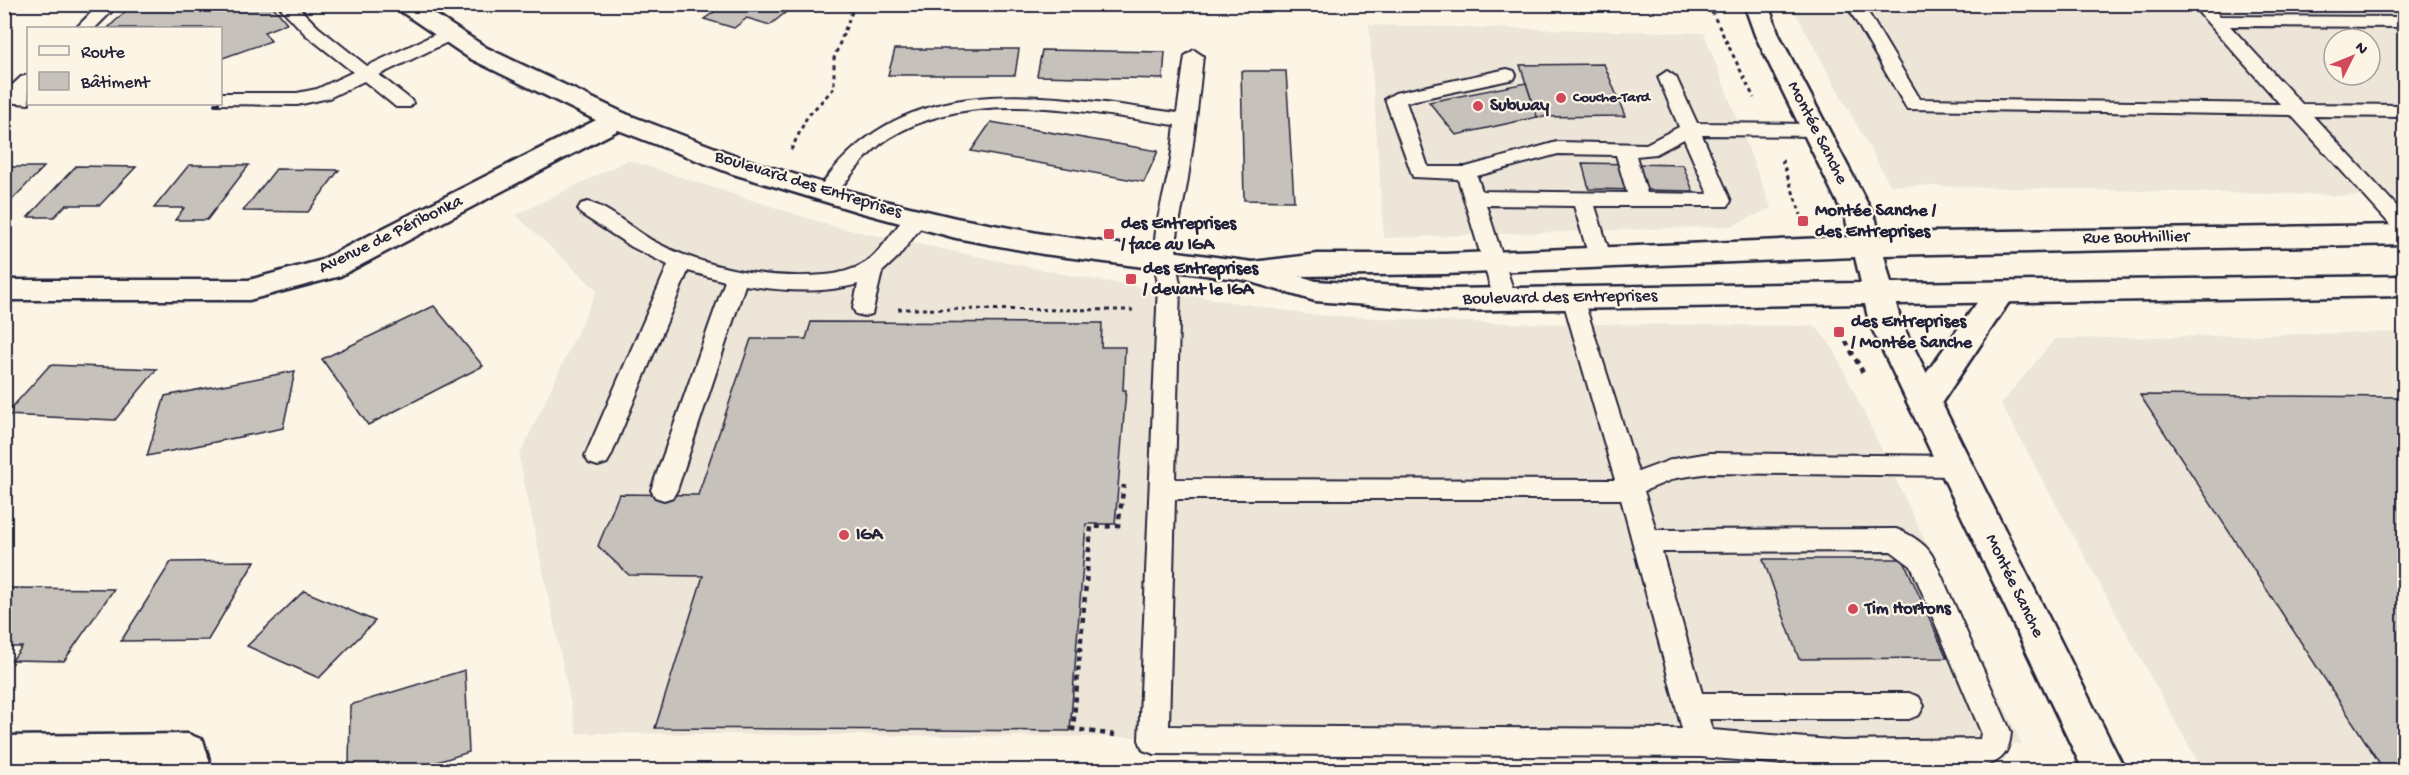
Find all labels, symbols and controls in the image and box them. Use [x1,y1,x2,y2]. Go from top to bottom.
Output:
legend [27,27,222,105]
north arrow [2322,27,2382,87]
text: N [2350,39,2371,60]
text: Route [81,43,126,64]
text: Bâtiment [80,73,151,94]
street label: Montée Sanche [1782,78,1852,189]
place label: Couche-Tard [1572,89,1652,107]
marker: Couche-Tard [1554,91,1568,105]
place label: Subway [1490,96,1549,117]
marker: Subway [1471,99,1485,113]
street label: Boulevard des Entreprises [711,146,905,224]
street label: Avenue de Péribonka [316,191,467,279]
place label: Montée Sanche / des Entreprises [1815,201,1937,243]
place label: des Entreprises / face au IGA [1120,214,1238,256]
marker: Montée Sanche / des Entreprises [1796,214,1810,228]
marker: des Entreprises / face au IGA [1102,227,1116,241]
street label: Rue Bouthillier [2082,227,2191,249]
place label: des Entreprises / devant le IGA [1142,259,1260,301]
marker: des Entreprises / devant le IGA [1124,272,1138,286]
street label: Boulevard des Entreprises [1462,286,1659,310]
place label: des Entreprises / Montée Sanche [1850,312,1973,354]
marker: des Entreprises / Montée Sanche [1832,325,1846,339]
place label: IGA [856,525,884,546]
marker: IGA [837,528,851,542]
street label: Montée Sanche [1980,531,2048,642]
place label: Tim Hortons [1863,599,1952,620]
marker: Tim Hortons [1846,602,1860,616]

